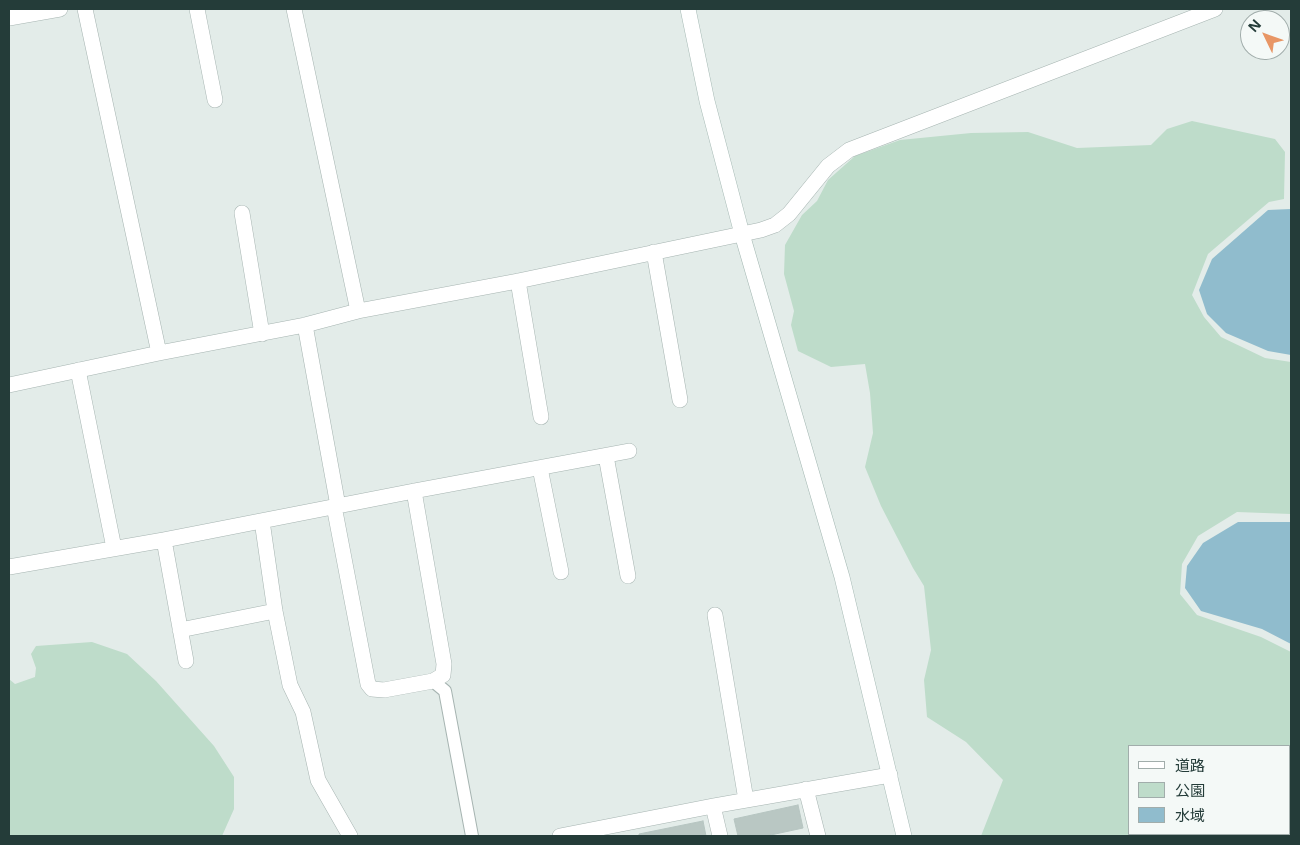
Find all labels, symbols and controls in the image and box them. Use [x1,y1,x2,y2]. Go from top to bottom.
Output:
north arrow [1240,10,1290,60]
text: N [1243,15,1265,36]
legend [1128,745,1290,835]
text: 道路 [1175,755,1205,775]
text: 公園 [1175,780,1205,800]
text: 水域 [1175,805,1205,825]

